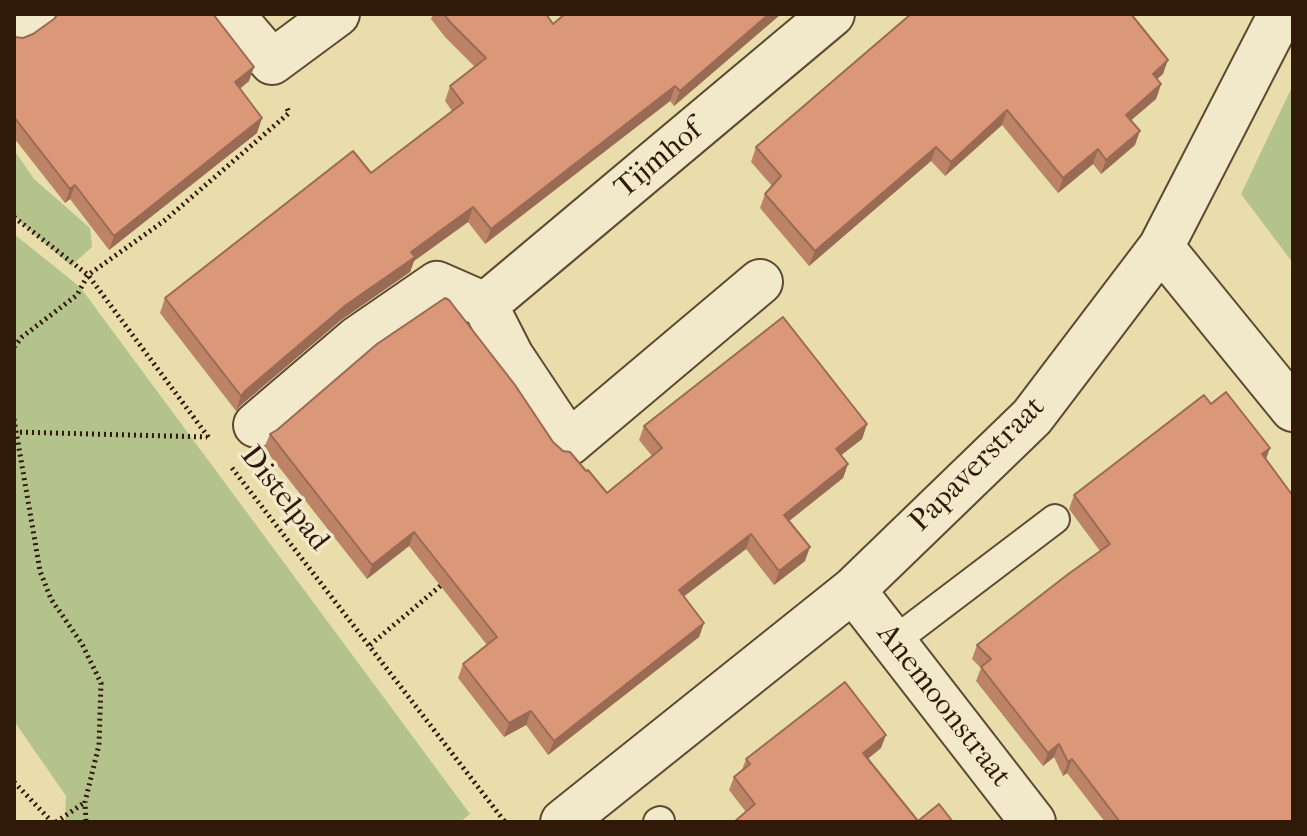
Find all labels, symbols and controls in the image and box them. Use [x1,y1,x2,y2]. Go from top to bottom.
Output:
street label: Tijmhof [608,113,710,207]
street label: Papaverstraat [903,390,1053,540]
street label: Distelpad [232,439,336,559]
street label: Anemoonstraat [868,617,1018,795]

